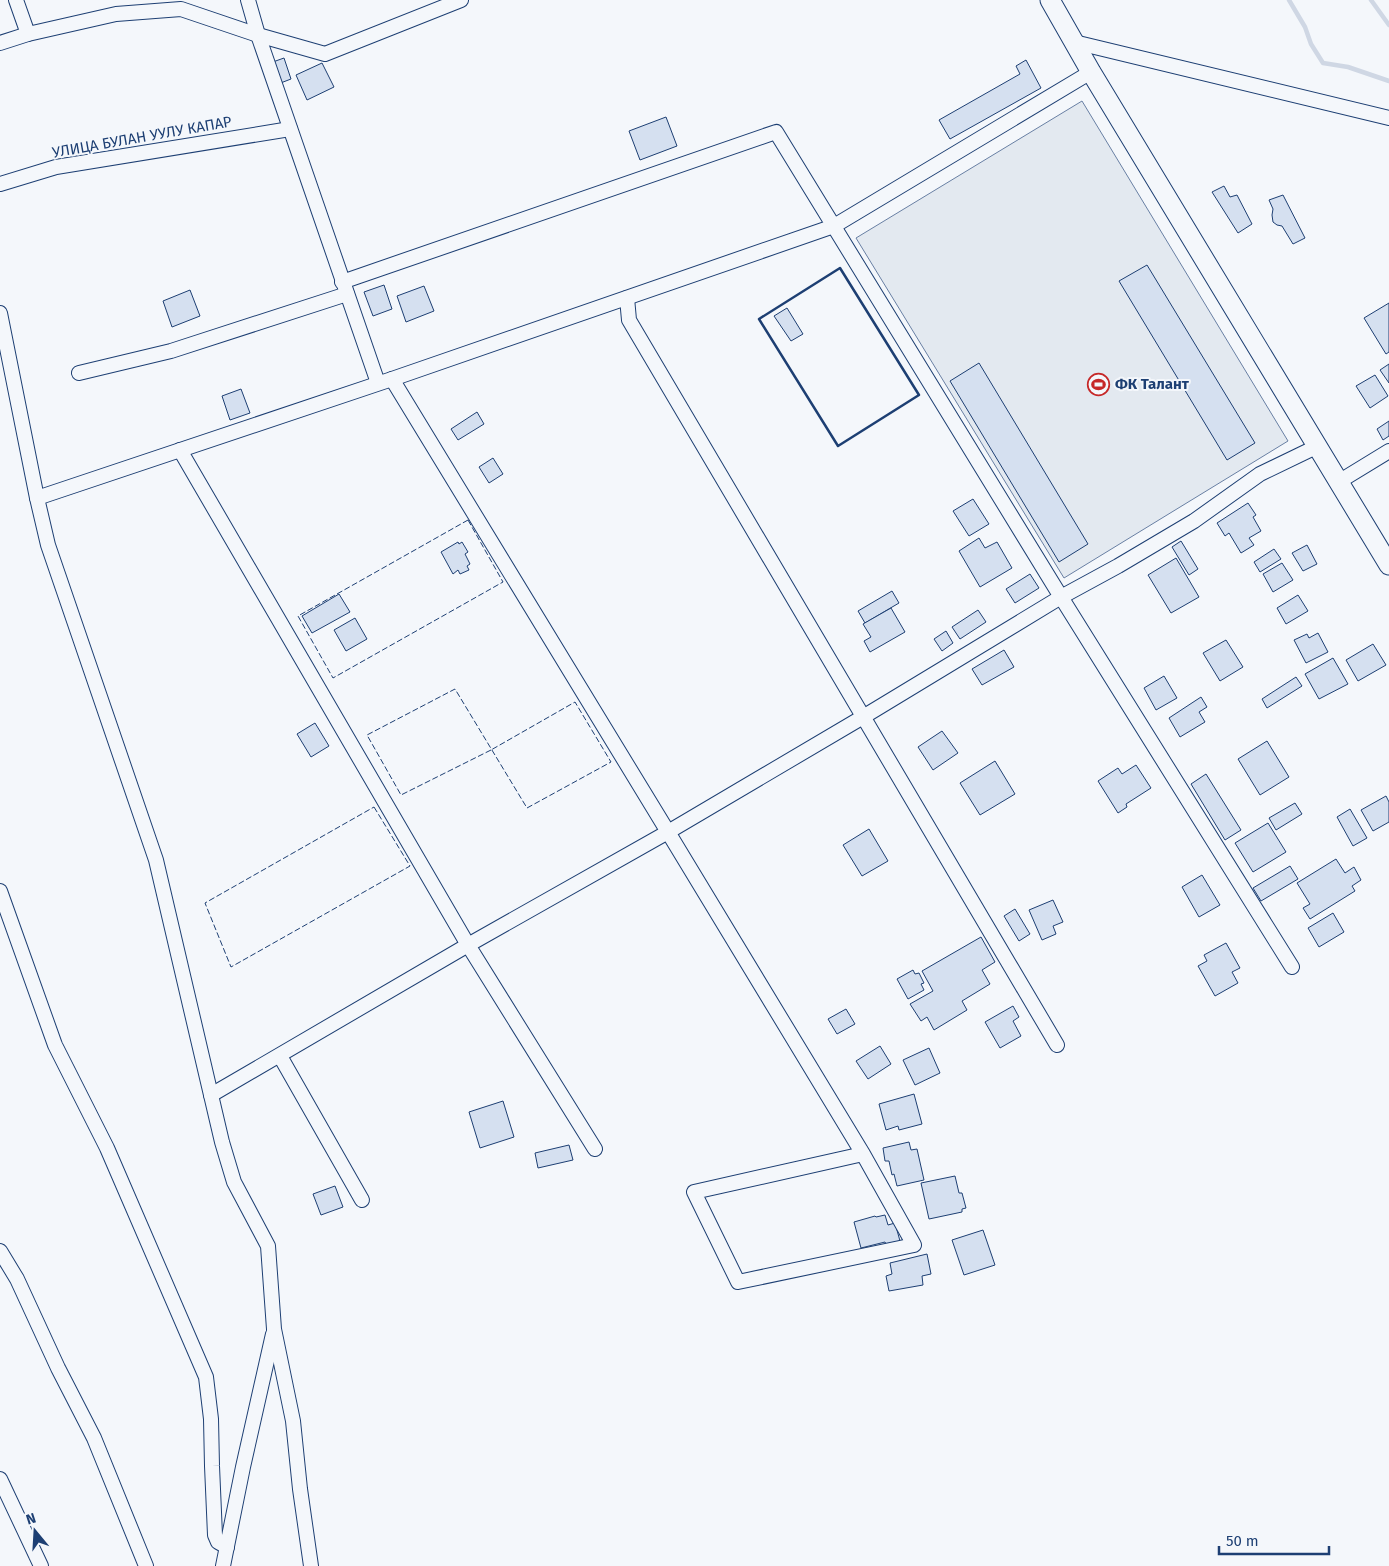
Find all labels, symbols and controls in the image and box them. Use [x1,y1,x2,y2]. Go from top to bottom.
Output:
street label: УЛИЦА БУЛАН УУЛУ КАПАР [51,112,233,162]
sports icon: ФК Талант [1087,372,1111,396]
place label: ФК Талант [1115,375,1190,393]
north arrow [10,1506,60,1556]
text: N [24,1510,38,1529]
scale bar [1219,1524,1329,1556]
text: 50 m [1226,1532,1259,1550]

